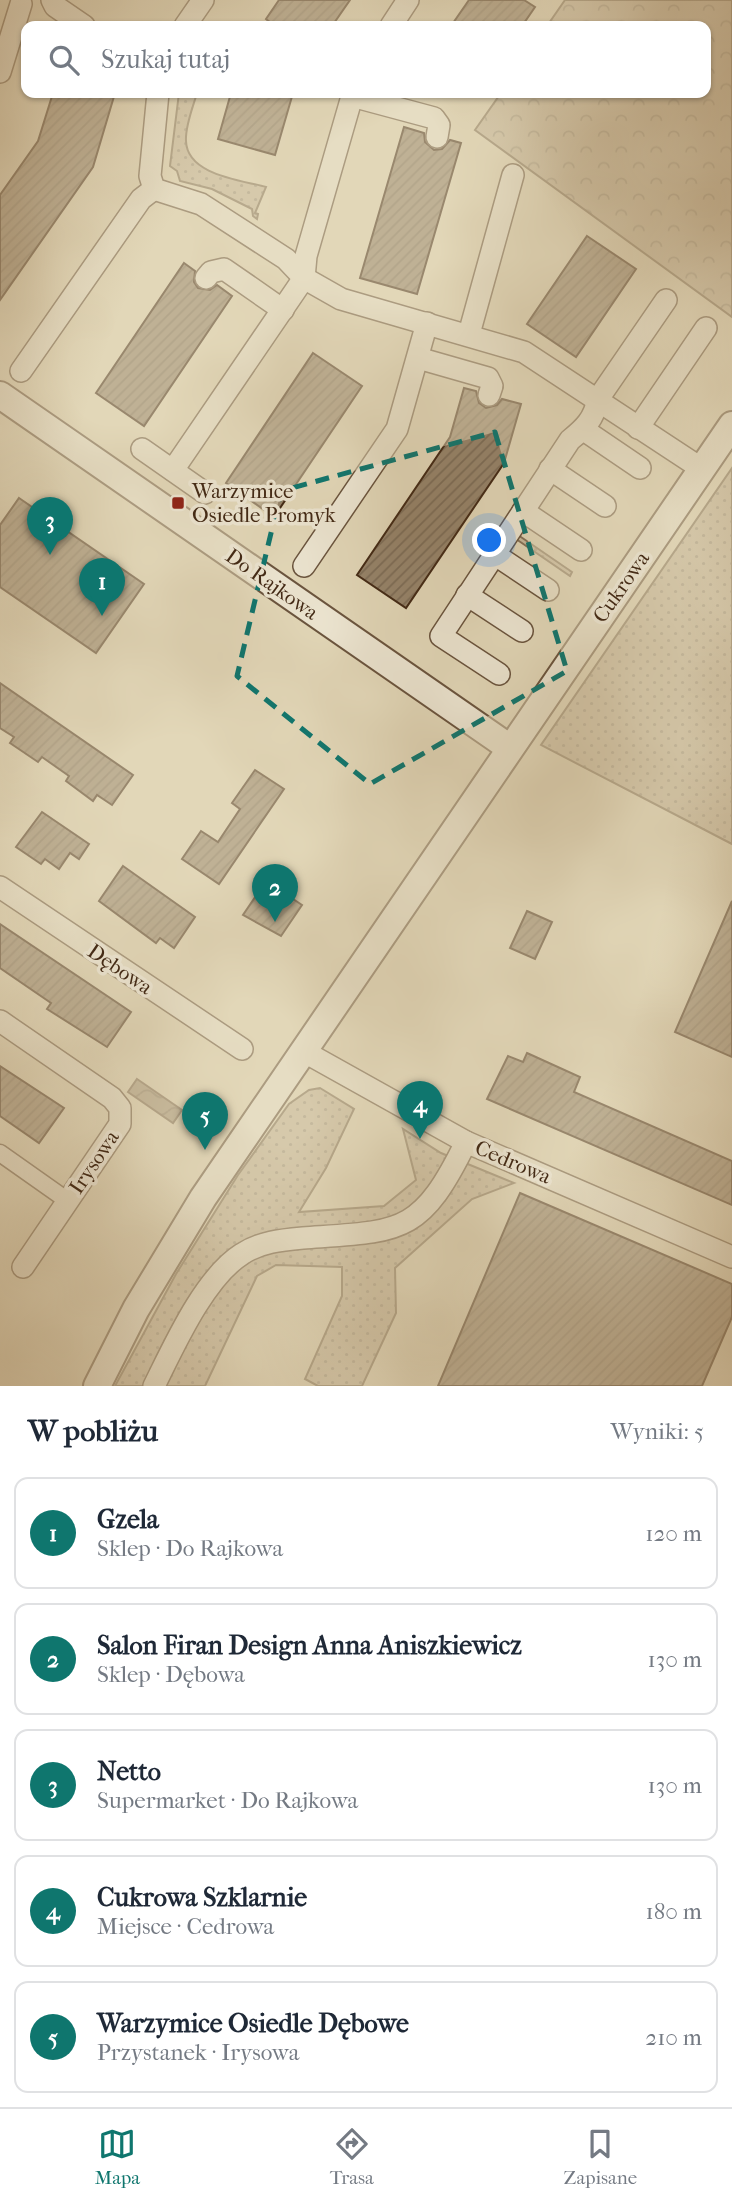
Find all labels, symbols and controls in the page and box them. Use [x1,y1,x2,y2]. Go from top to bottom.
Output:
search box [21,21,711,98]
icon: search [45,41,83,79]
text: Szukaj tutaj [101,44,230,75]
place label: Warzymice Osiedle Promyk [191,479,336,527]
marker: Warzymice Osiedle Promyk [170,495,186,511]
pin: 3 [27,497,73,555]
your location [472,523,506,557]
street label: Do Rajkowa [221,543,323,625]
street label: Cukrowa [588,547,654,627]
pin: 1 [79,558,125,616]
pin: 2 [252,864,298,922]
street label: Dębowa [83,939,157,999]
pin: 4 [397,1081,443,1139]
pin: 5 [182,1092,228,1150]
street label: Irysowa [64,1125,124,1198]
street label: Cedrowa [471,1135,555,1189]
text: W pobliżu [28,1414,158,1449]
text: Wyniki: 5 [611,1418,704,1445]
text: Gzela [97,1504,159,1535]
text: 1 [49,1520,57,1547]
text: 120 m [645,1520,702,1547]
text: Sklep · Do Rajkowa [97,1535,283,1562]
text: Salon Firan Design Anna Aniszkiewicz [97,1630,522,1661]
text: 2 [47,1646,59,1673]
text: 130 m [648,1646,702,1673]
text: Sklep · Dębowa [97,1661,245,1688]
text: Netto [97,1756,161,1787]
text: 3 [48,1772,58,1799]
text: 130 m [648,1772,702,1799]
text: Supermarket · Do Rajkowa [97,1787,358,1814]
text: Cukrowa Szklarnie [97,1882,307,1913]
text: 4 [46,1898,60,1925]
text: 180 m [645,1898,702,1925]
text: Miejsce · Cedrowa [97,1913,274,1940]
text: Warzymice Osiedle Dębowe [97,2008,409,2039]
text: 5 [48,2024,58,2051]
text: 210 m [645,2024,702,2051]
text: Przystanek · Irysowa [97,2039,299,2066]
tab: Mapa [95,2125,140,2189]
tab: Trasa [330,2125,374,2189]
tab: Zapisane [564,2125,637,2189]

